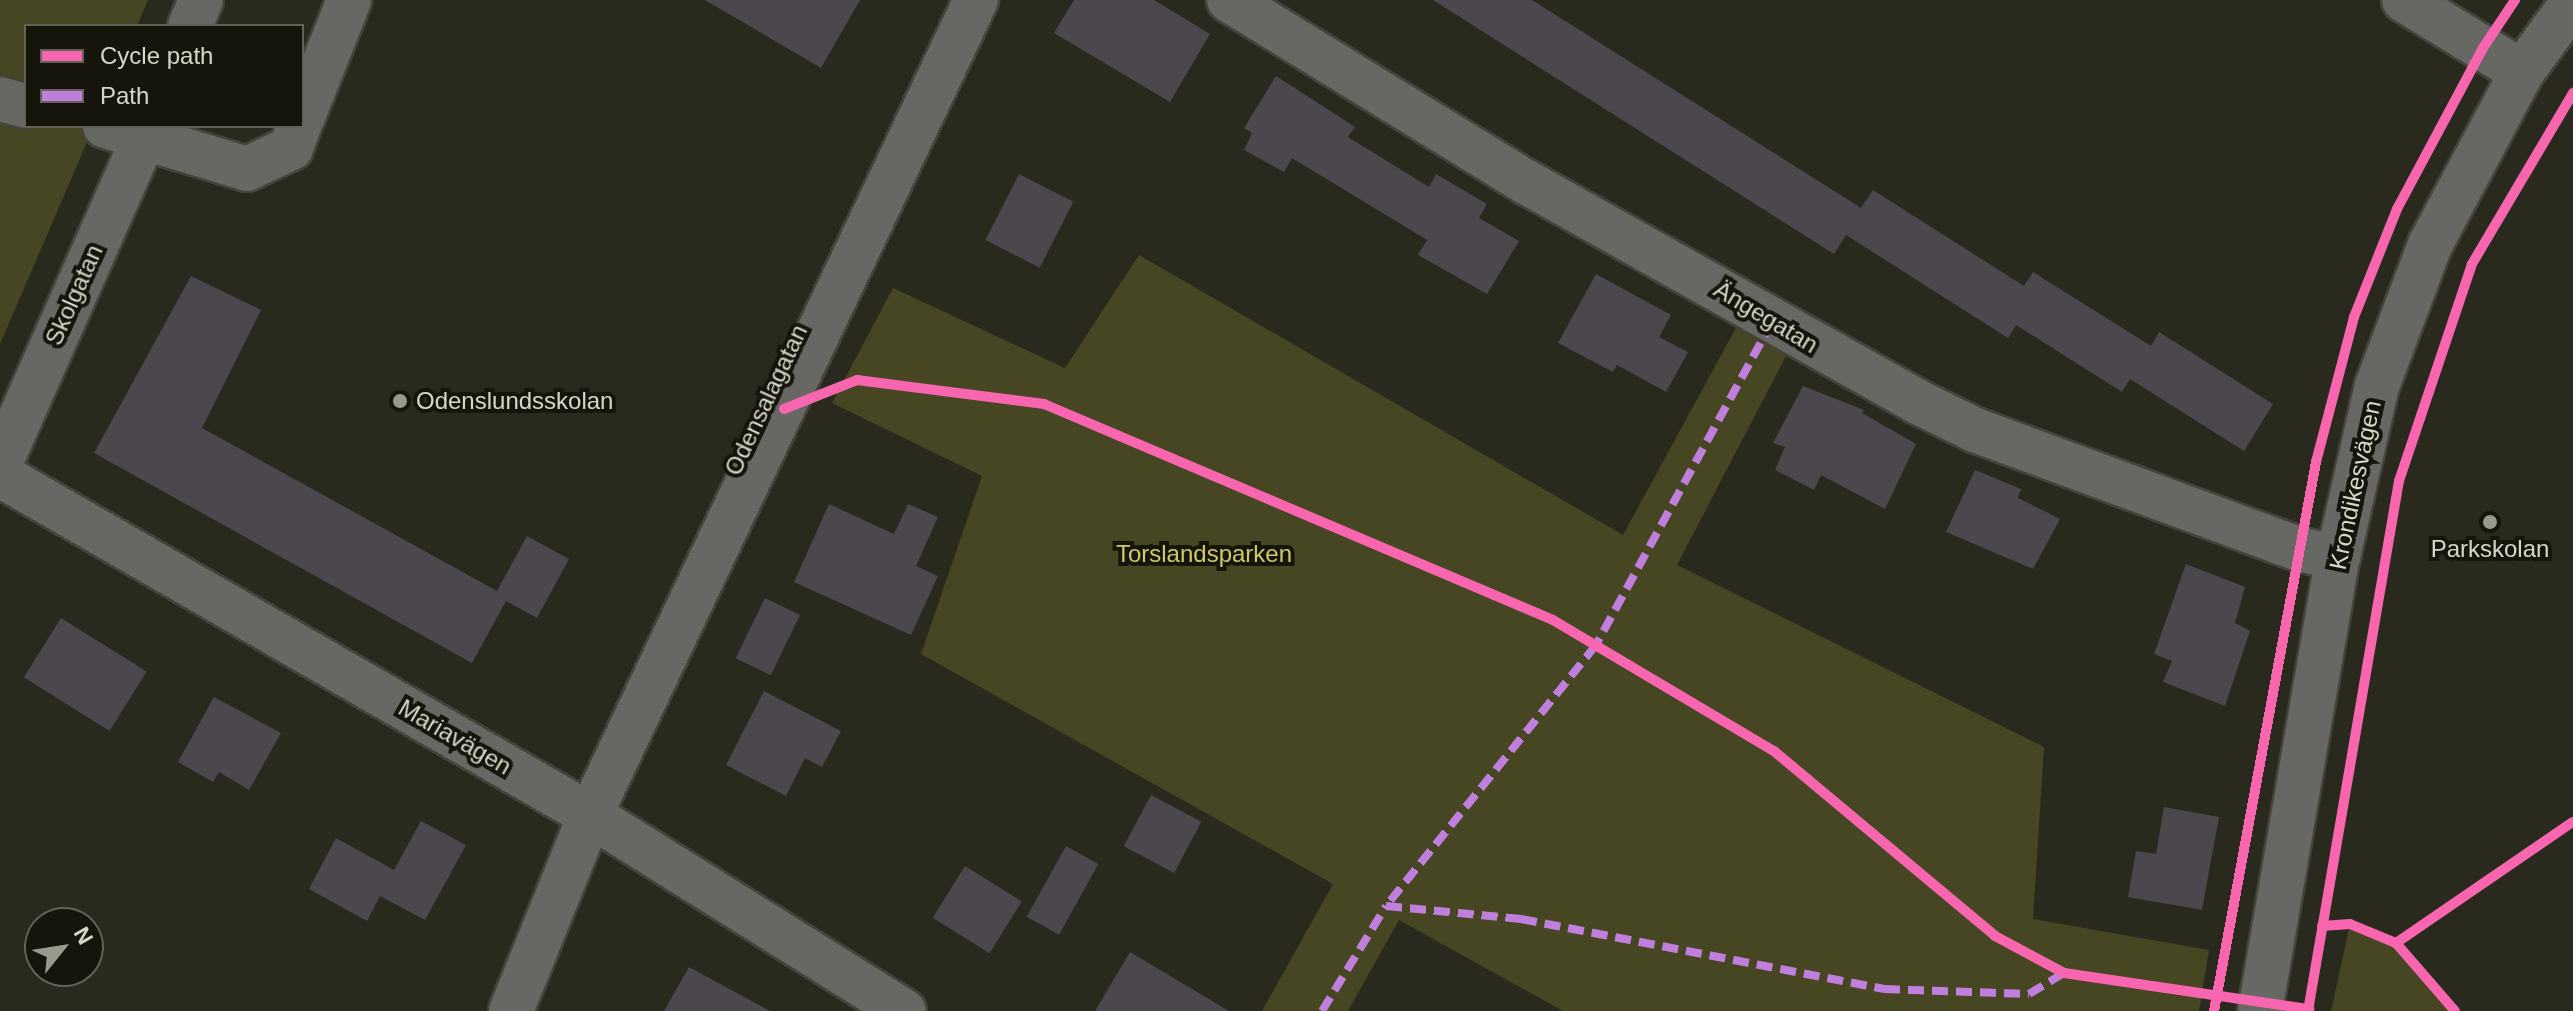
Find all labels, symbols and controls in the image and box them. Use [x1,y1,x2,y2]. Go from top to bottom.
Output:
legend [24,24,304,128]
text: Cycle path [100,42,213,69]
text: Path [100,82,149,109]
street label: Skolgatan [39,240,109,350]
street label: Ängegatan [1709,275,1823,359]
street label: Odensalagatan [719,320,813,480]
place label: Odenslundsskolan [416,387,613,415]
marker: Odenslundsskolan [391,392,409,410]
street label: Krondikesvägen [2323,398,2387,572]
marker: Parkskolan [2481,513,2499,531]
place label: Parkskolan [2431,535,2549,563]
park label: Torslandsparken [1116,540,1292,568]
street label: Mariavägen [393,693,517,781]
north arrow [24,907,104,987]
text: N [69,923,98,949]

